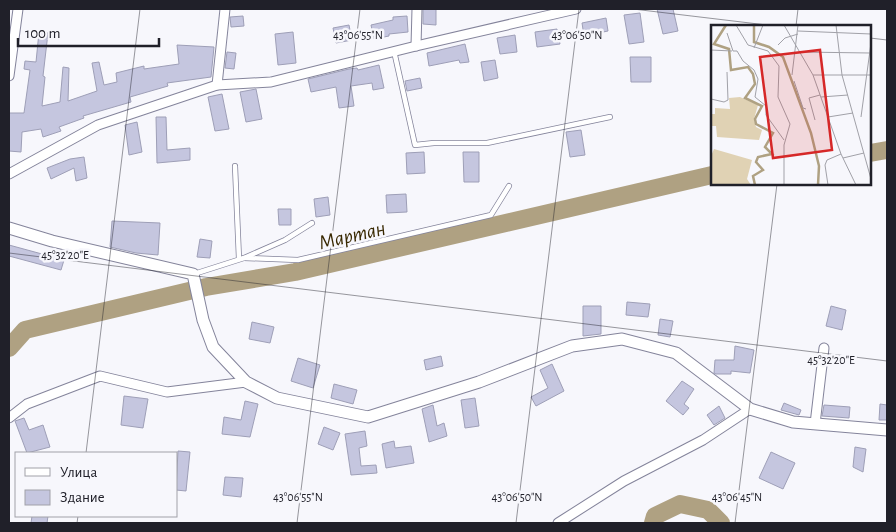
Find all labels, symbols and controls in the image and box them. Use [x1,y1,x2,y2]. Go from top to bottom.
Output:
scale bar [18,15,159,47]
inset map [711,25,871,185]
text: 100 m [25,26,60,41]
text: 43°06'55"N [333,29,383,41]
text: 43°06'50"N [551,29,603,41]
water label: Мартан [317,218,388,254]
text: 45°32'20"E [41,249,89,261]
text: 45°32'20"E [807,354,855,366]
legend [15,452,178,517]
text: Улица [60,465,97,480]
text: Здание [60,490,105,505]
text: 43°06'55"N [273,491,323,503]
text: 43°06'50"N [491,491,543,503]
text: 43°06'45"N [712,491,762,503]

